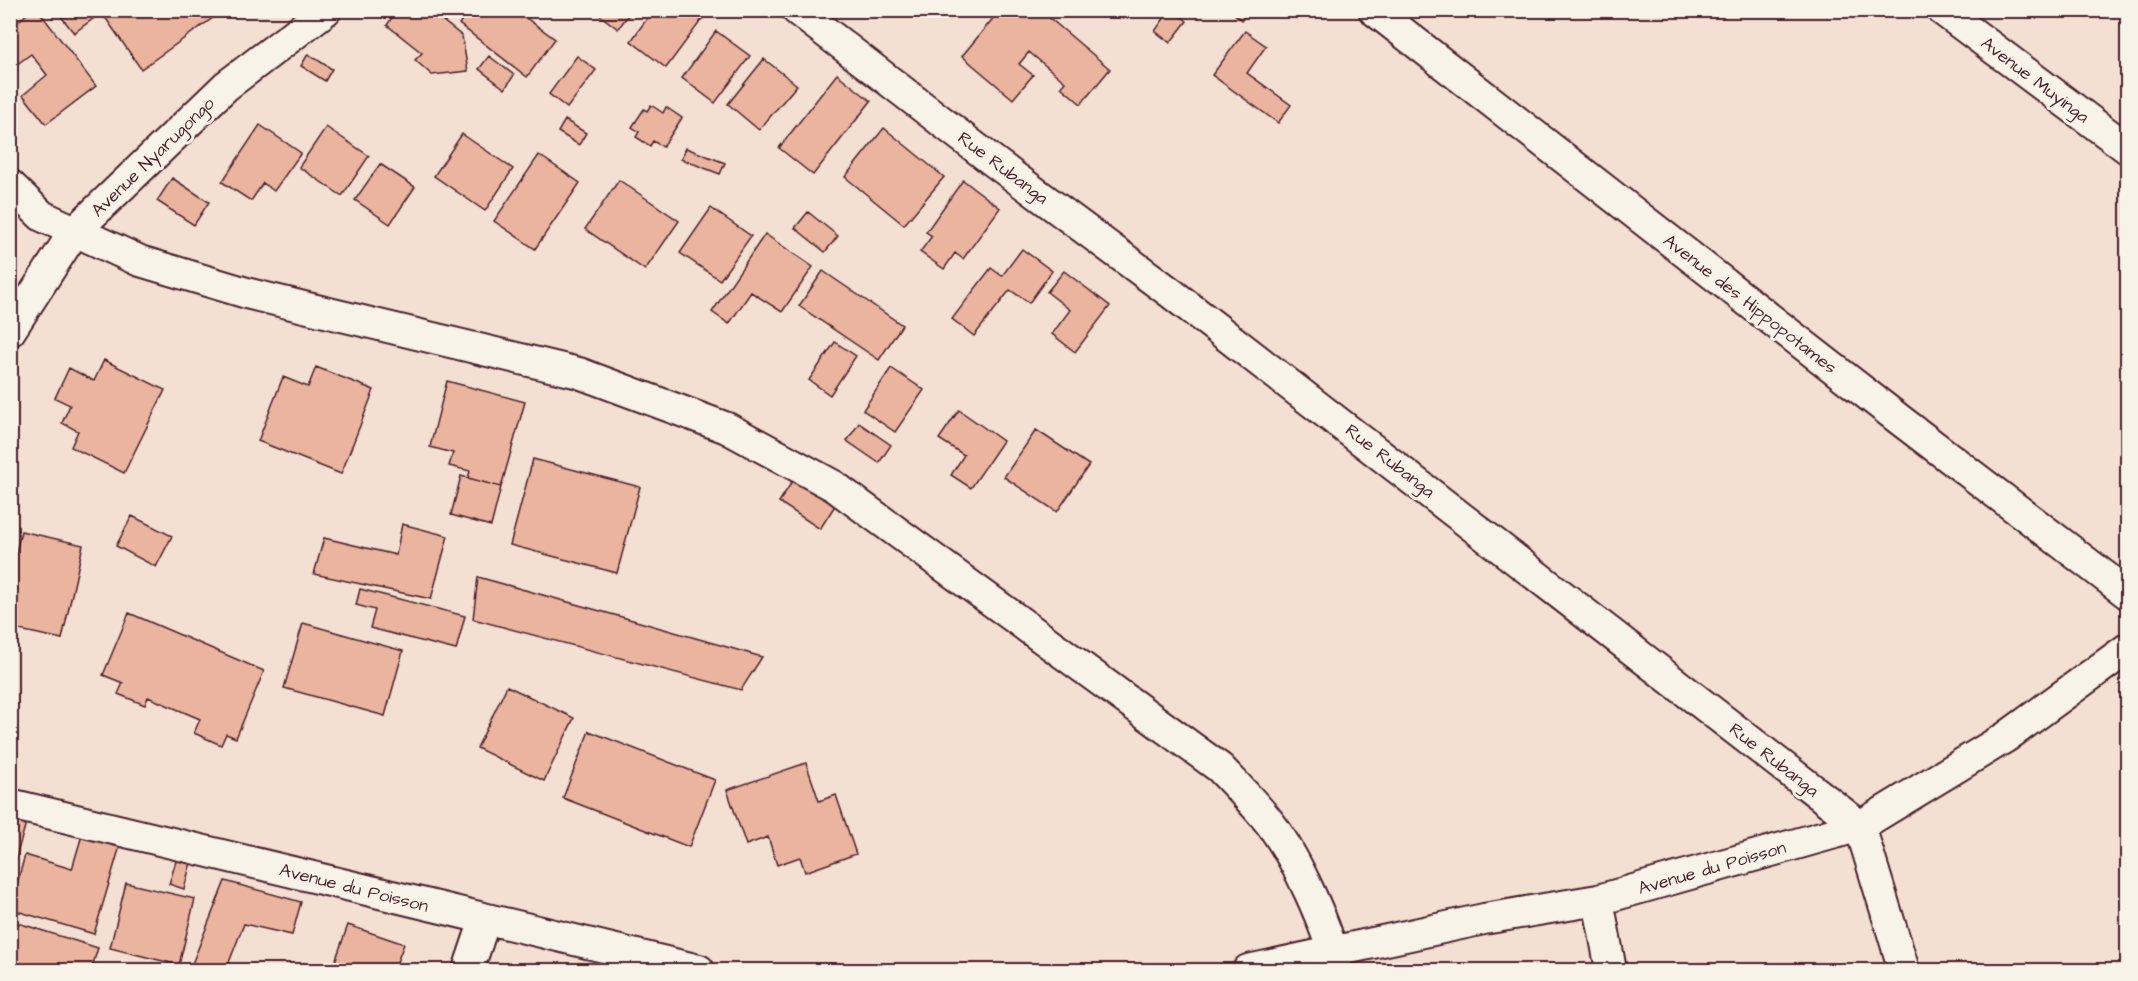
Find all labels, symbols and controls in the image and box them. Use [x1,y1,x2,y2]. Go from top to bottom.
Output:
street label: Avenue Muyinga [1975,31,2094,130]
street label: Avenue Nyarugongo [86,91,221,223]
street label: Rue Rubanga [952,126,1053,211]
street label: Avenue des Hippopotames [1658,228,1842,380]
street label: Rue Rubanga [1339,418,1440,505]
street label: Rue Rubanga [1723,717,1824,804]
street label: Avenue du Poisson [1635,835,1789,901]
street label: Avenue du Poisson [277,857,431,919]

